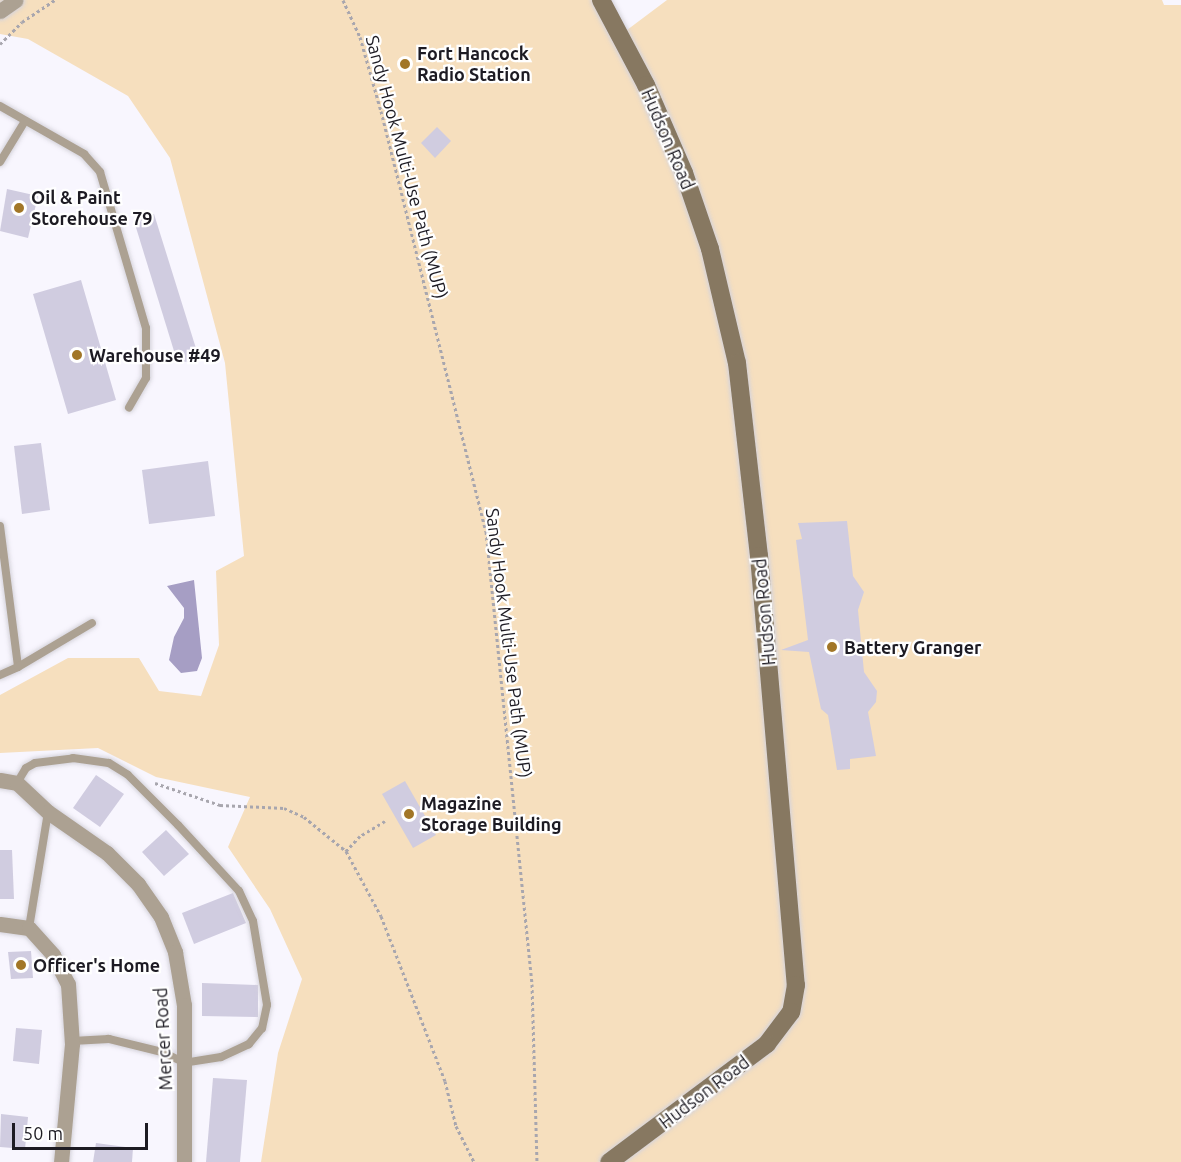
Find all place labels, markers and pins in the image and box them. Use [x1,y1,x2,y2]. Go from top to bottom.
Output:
place label: Fort Hancock Radio Station [417,43,531,86]
marker: Fort Hancock Radio Station [398,57,412,71]
place label: Oil & Paint Storehouse 79 [31,187,152,230]
marker: Oil & Paint Storehouse 79 [12,201,26,215]
place label: Warehouse #49 [89,344,221,366]
marker: Warehouse #49 [70,348,84,362]
place label: Battery Granger [844,636,981,658]
marker: Battery Granger [825,640,839,654]
place label: Magazine Storage Building [421,793,562,836]
marker: Magazine Storage Building [402,807,416,821]
place label: Officer's Home [33,954,160,976]
marker: Officer's Home [14,958,28,972]

